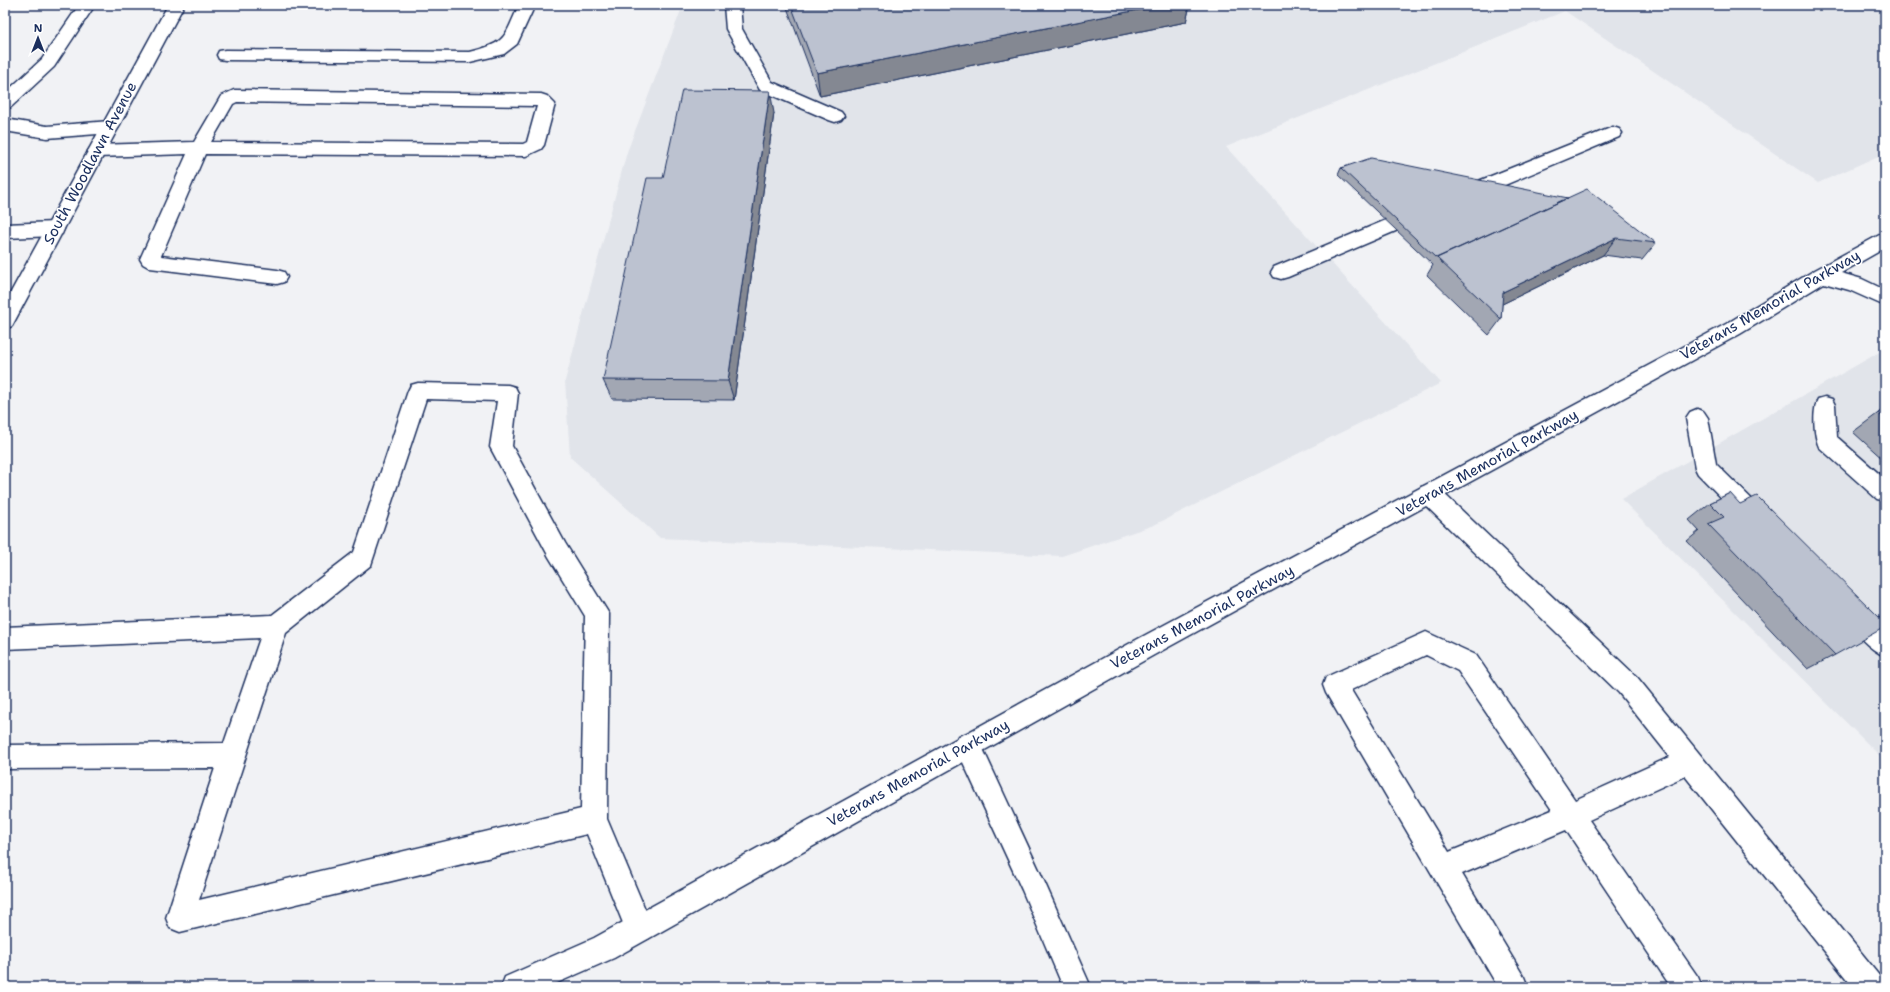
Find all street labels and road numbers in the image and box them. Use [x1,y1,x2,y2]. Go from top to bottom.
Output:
street label: South Woodlawn Avenue [39,78,141,248]
street label: Veterans Memorial Parkway [1676,245,1864,365]
street label: Veterans Memorial Parkway [1392,405,1582,521]
street label: Veterans Memorial Parkway [1107,560,1297,674]
street label: Veterans Memorial Parkway [823,715,1013,831]

